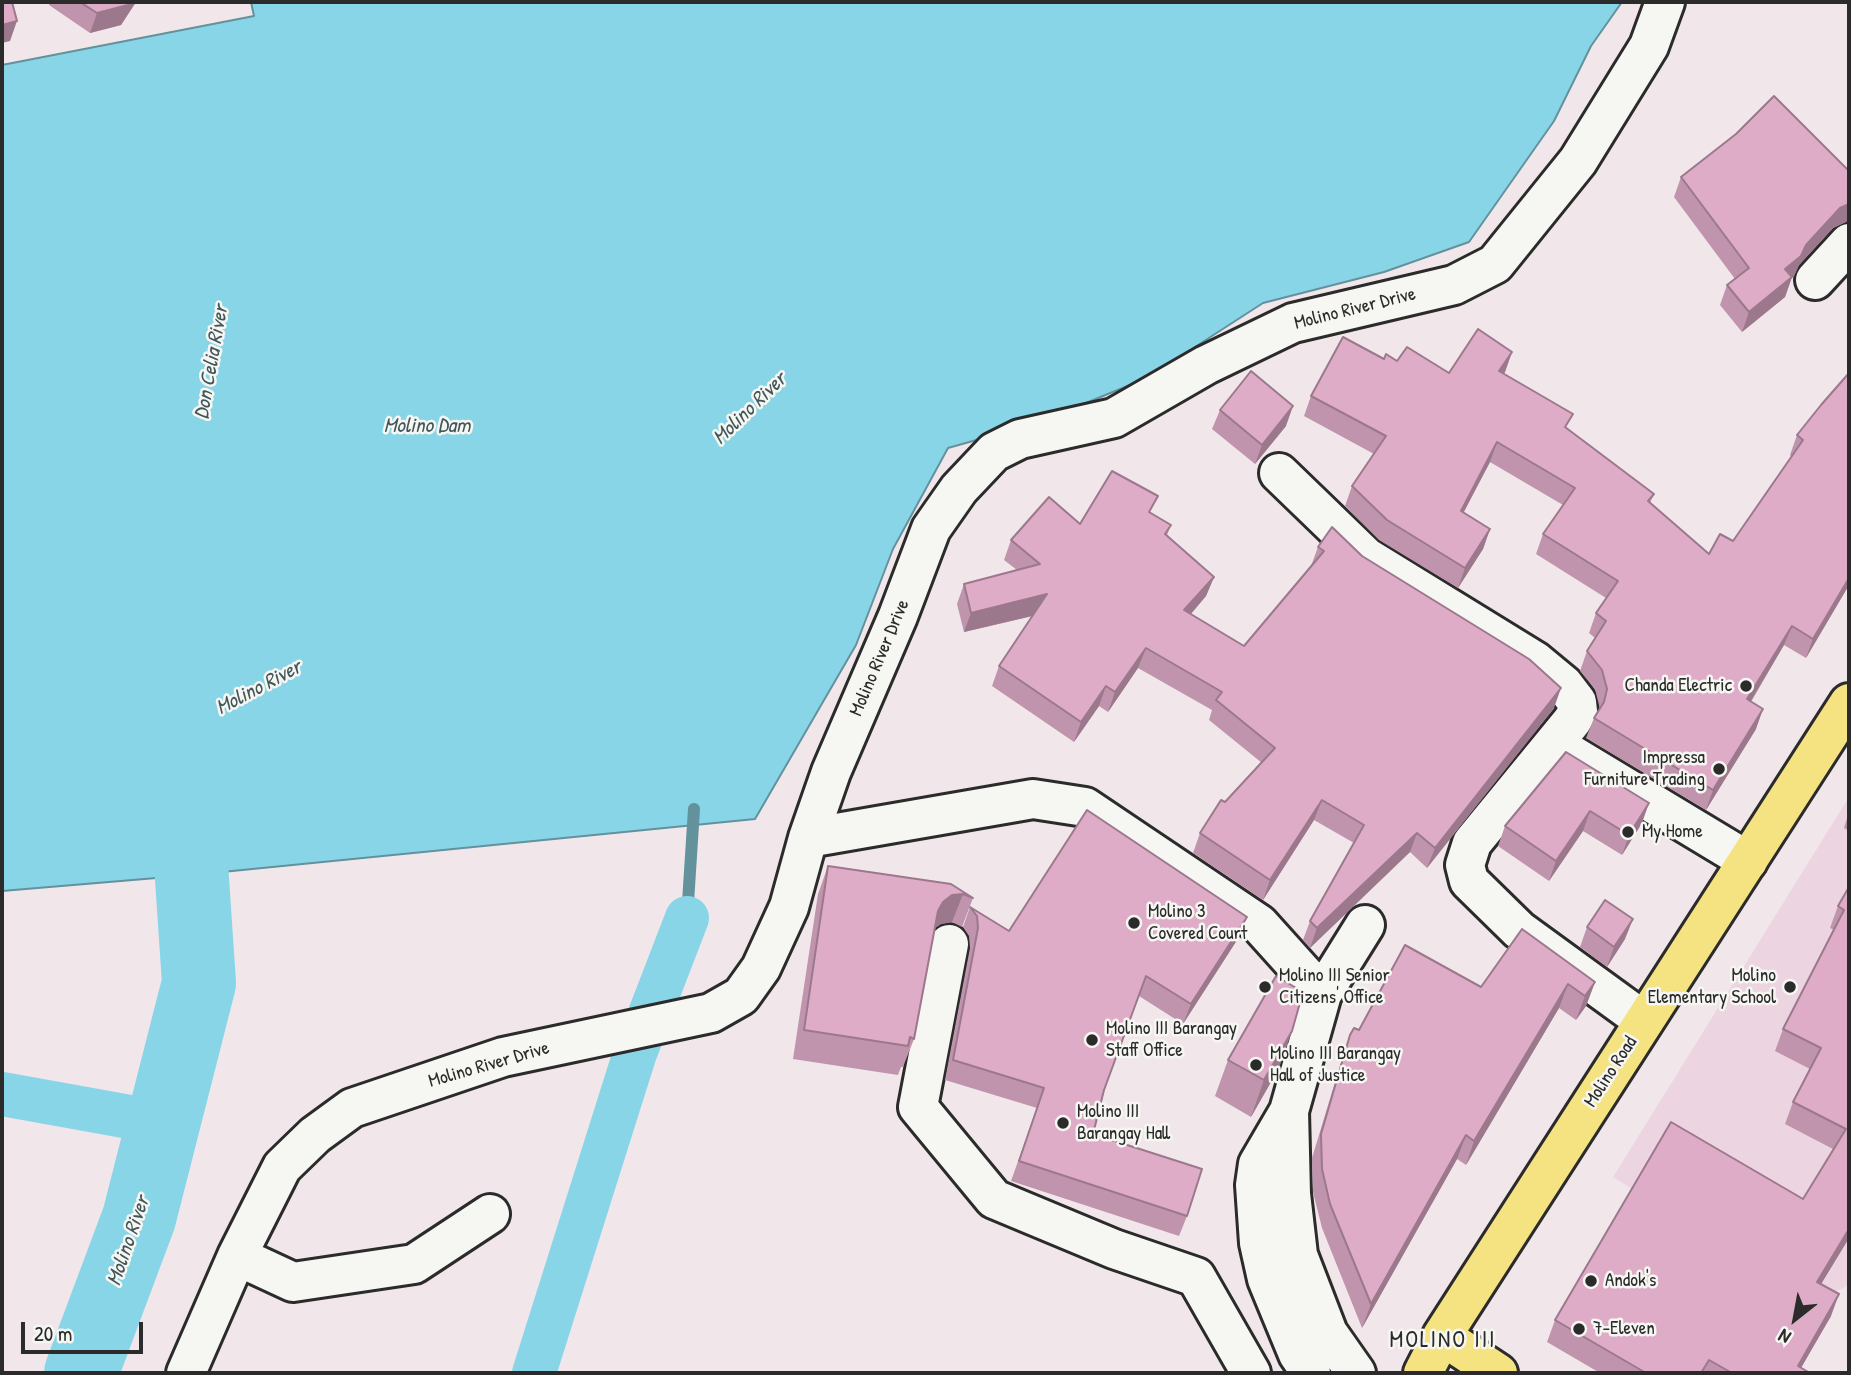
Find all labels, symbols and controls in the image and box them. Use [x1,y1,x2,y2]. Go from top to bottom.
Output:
street label: Molino River Drive [1292,283,1418,335]
water label: Don Celia River [190,303,234,421]
water label: Molino River [708,368,792,450]
water label: Molino Dam [384,413,470,439]
street label: Molino River Drive [845,596,915,720]
water label: Molino River [212,655,306,721]
place label: Chanda Electric [1624,675,1732,697]
marker: Chanda Electric [1738,678,1754,694]
place label: Impressa Furniture Trading [1584,747,1705,791]
marker: Impressa Furniture Trading [1711,761,1727,777]
place label: My Home [1642,821,1703,843]
marker: My Home [1620,824,1636,840]
place label: Molino 3 Covered Court [1148,901,1247,945]
marker: Molino 3 Covered Court [1126,915,1142,931]
place label: Molino III Senior Citizens' Office [1279,965,1390,1009]
place label: Molino Elementary School [1648,965,1776,1009]
marker: Molino III Senior Citizens' Office [1257,979,1273,995]
marker: Molino Elementary School [1782,979,1798,995]
place label: Molino III Barangay Staff Office [1106,1018,1237,1062]
marker: Molino III Barangay Staff Office [1084,1032,1100,1048]
street label: Molino Road [1580,1032,1642,1112]
street label: Molino River Drive [426,1037,552,1093]
place label: Molino III Barangay Hall of Justice [1270,1043,1401,1087]
marker: Molino III Barangay Hall of Justice [1248,1057,1264,1073]
place label: Molino III Barangay Hall [1077,1101,1170,1145]
marker: Molino III Barangay Hall [1055,1115,1071,1131]
water label: Molino River [102,1193,156,1289]
place label: Andok's [1605,1270,1656,1292]
marker: Andok's [1583,1273,1599,1289]
north arrow [1760,1284,1830,1354]
scale bar [24,1308,147,1352]
place label: 7-Eleven [1593,1318,1655,1340]
text: 20 m [34,1319,72,1348]
marker: 7-Eleven [1571,1321,1587,1337]
text: N [1773,1323,1795,1351]
district label: MOLINO III [1391,1327,1495,1355]

